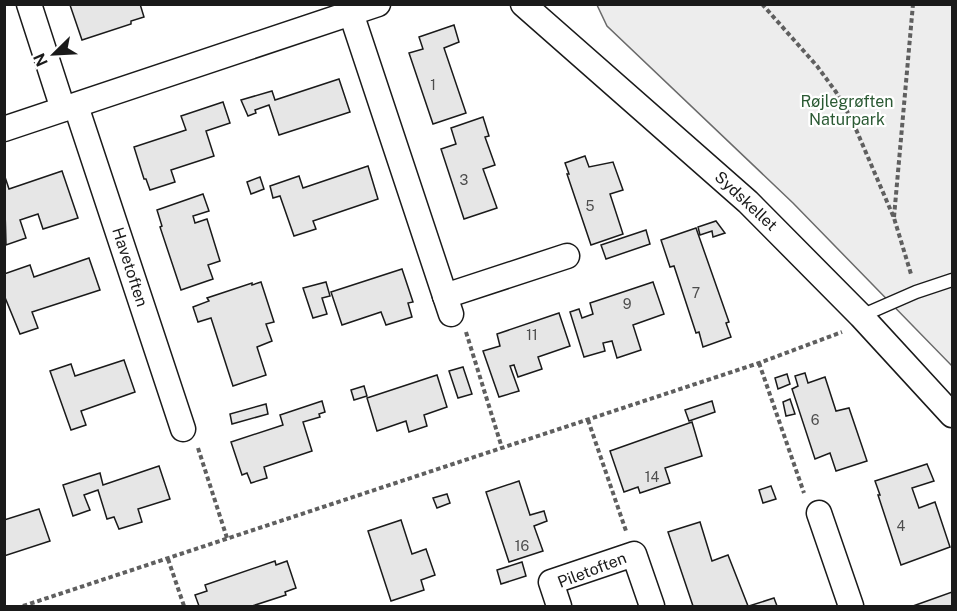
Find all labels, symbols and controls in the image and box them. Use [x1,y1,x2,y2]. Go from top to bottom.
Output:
north arrow [24,24,84,84]
text: N [30,50,52,69]
house number: 1 [430,77,436,93]
park label: Røjlegrøften Naturpark [801,92,893,129]
street label: Sydskellet [711,167,781,235]
house number: 3 [460,172,469,188]
house number: 5 [586,198,595,214]
street label: Havetoften [108,225,152,309]
house number: 7 [692,285,700,301]
house number: 9 [623,296,632,312]
house number: 11 [526,327,538,343]
house number: 6 [811,412,820,428]
house number: 14 [645,469,659,485]
house number: 4 [897,518,906,534]
house number: 16 [515,538,529,554]
street label: Piletoften [555,548,629,592]

